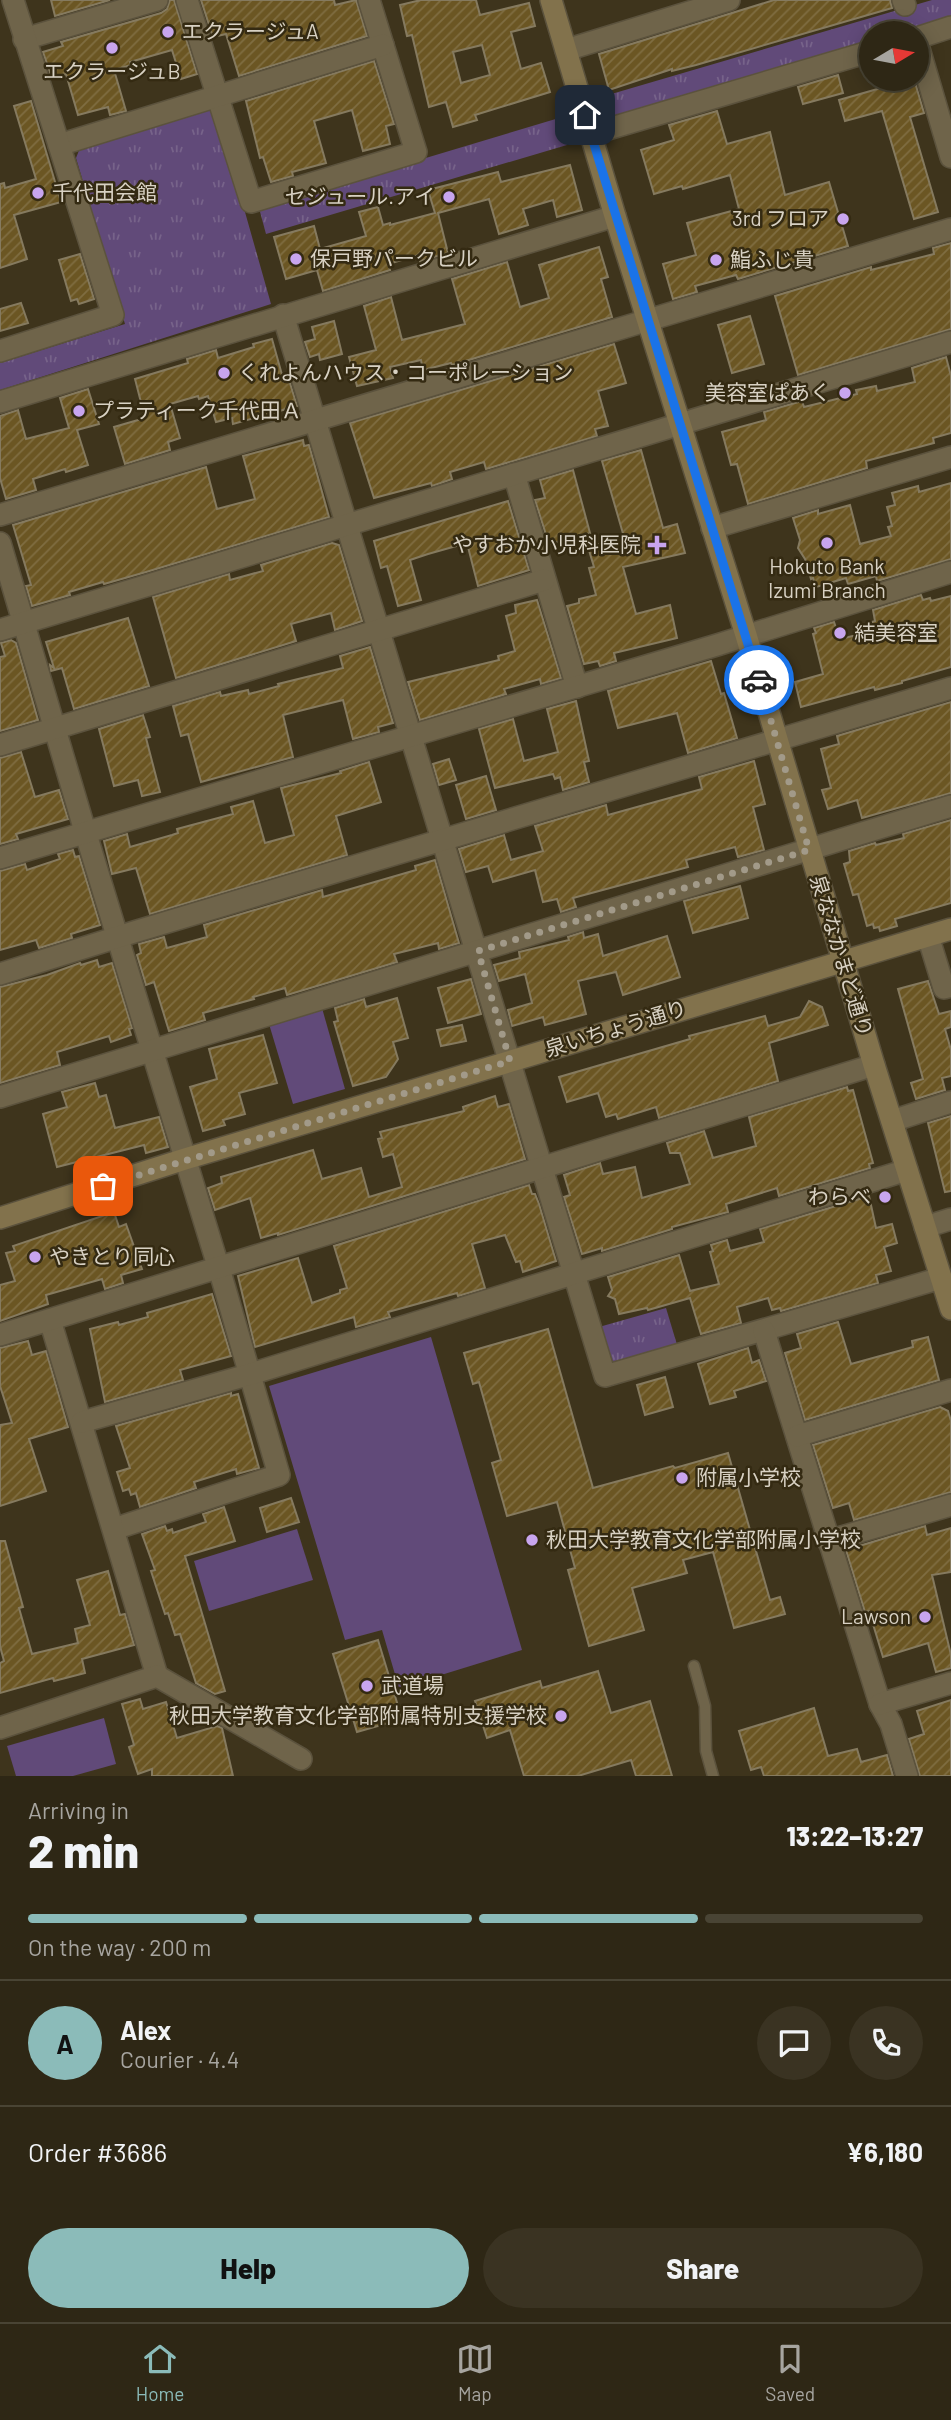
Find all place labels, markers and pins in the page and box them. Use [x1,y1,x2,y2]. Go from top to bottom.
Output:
place label: エクラージュA [182,18,319,43]
marker: エクラージュA [160,24,176,40]
marker: エクラージュB [104,40,120,56]
place label: エクラージュB [43,58,181,83]
pin [555,85,615,145]
place label: 千代田会館 [52,179,157,204]
place label: セジュール.アイ [285,183,435,208]
marker: 千代田会館 [30,185,46,201]
marker: セジュール.アイ [441,189,457,205]
place label: 3rd フロア [732,205,829,230]
marker: 3rd フロア [835,211,851,227]
place label: 保戸野パークビル [310,245,478,270]
place label: 鮨ふじ貴 [730,246,814,271]
marker: 保戸野パークビル [288,251,304,267]
marker: 鮨ふじ貴 [708,252,724,268]
place label: くれよんハウス・コーポレーション [238,359,574,384]
marker: くれよんハウス・コーポレーション [216,365,232,381]
place label: 美容室ぱあく [705,379,831,404]
marker: 美容室ぱあく [837,385,853,401]
place label: プラティーク千代田Ａ [93,397,302,422]
marker: プラティーク千代田Ａ [71,403,87,419]
place label: やすおか小児科医院 [452,531,641,556]
marker: やすおか小児科医院 [647,535,667,555]
marker: Hokuto Bank Izumi Branch [819,535,835,551]
place label: Hokuto Bank Izumi Branch [768,553,886,602]
place label: 結美容室 [854,619,938,644]
marker: 結美容室 [832,625,848,641]
pin [73,1156,133,1216]
place label: わらべ [808,1183,871,1208]
marker: わらべ [877,1189,893,1205]
place label: やきとり同心 [49,1243,175,1268]
marker: やきとり同心 [27,1249,43,1265]
place label: 附属小学校 [696,1464,801,1489]
marker: 附属小学校 [674,1470,690,1486]
place label: 秋田大学教育文化学部附属小学校 [546,1526,861,1551]
marker: 秋田大学教育文化学部附属小学校 [524,1532,540,1548]
place label: Lawson [841,1603,911,1628]
marker: Lawson [917,1609,933,1625]
place label: 武道場 [381,1672,444,1697]
marker: 武道場 [359,1678,375,1694]
place label: 秋田大学教育文化学部附属特別支援学校 [169,1702,547,1727]
marker: 秋田大学教育文化学部附属特別支援学校 [553,1708,569,1724]

